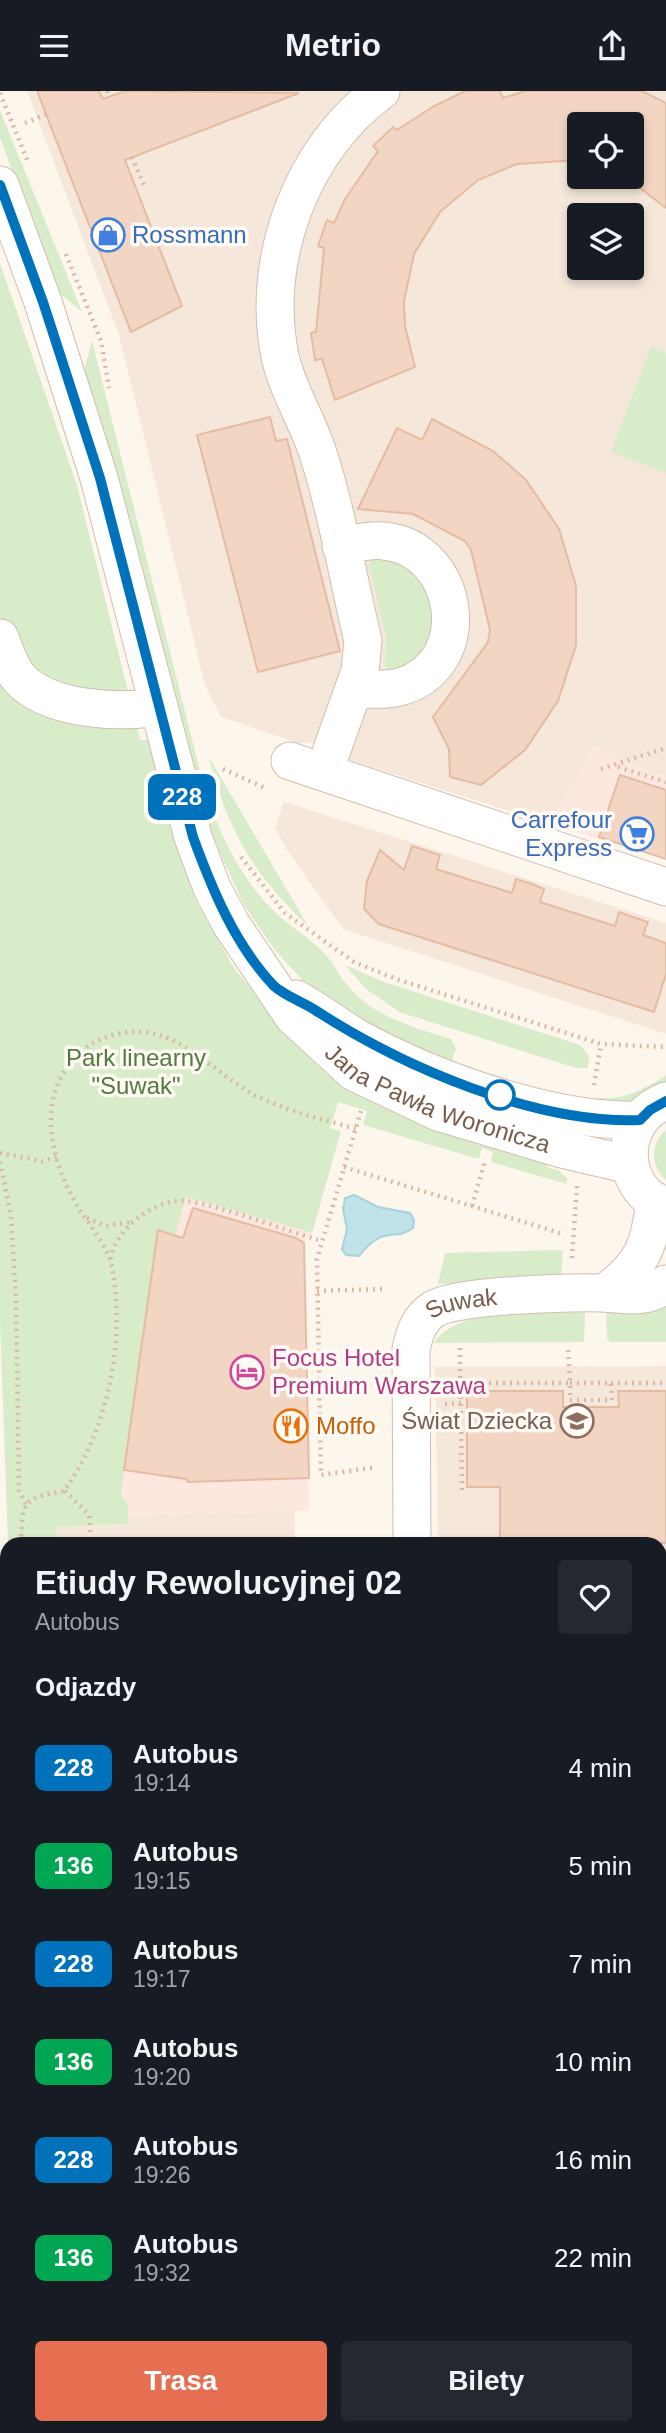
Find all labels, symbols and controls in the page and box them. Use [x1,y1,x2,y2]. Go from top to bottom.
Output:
icon: menu [35,27,73,65]
text: Metrio [285,27,381,63]
icon: share [593,27,631,65]
map controls [567,112,644,280]
button: locate [567,112,644,189]
button: layers [567,203,644,280]
shop icon: Rossmann [89,216,127,254]
place label: Rossmann [132,221,247,248]
line badge: 228 [142,774,222,820]
text: 228 [162,783,202,810]
place label: Carrefour Express [511,806,612,861]
supermarket icon: Carrefour Express [618,815,656,853]
street label: Jana Pawła Woronicza [320,1039,554,1158]
park label: Park linearny "Suwak" [66,1044,206,1099]
unlabelled marker [485,1080,515,1110]
street label: Suwak [420,1283,499,1324]
place label: Focus Hotel Premium Warszawa [272,1344,486,1399]
hotel icon: Focus Hotel Premium Warszawa [228,1353,266,1391]
school or university icon: Świat Dziecka [558,1402,596,1440]
restaurant icon: Moffo [272,1407,310,1445]
place label: Świat Dziecka [401,1407,553,1434]
place label: Moffo [316,1412,376,1439]
button: heart [558,1560,632,1634]
text: Etiudy Rewolucyjnej 02 [35,1564,402,1601]
text: Autobus [35,1609,119,1635]
text: Odjazdy [35,1672,136,1702]
text: Autobus [133,1739,238,1769]
text: 4 min [568,1753,632,1783]
text: 228 [53,1754,94,1781]
text: 19:14 [133,1770,191,1796]
text: Autobus [133,1837,238,1867]
text: 5 min [568,1851,632,1881]
text: 136 [53,1852,94,1879]
text: 19:15 [133,1868,191,1894]
text: Autobus [133,1935,238,1965]
text: 7 min [568,1949,632,1979]
text: 228 [53,1950,94,1977]
text: 19:17 [133,1966,191,1992]
text: Autobus [133,2033,238,2063]
text: 10 min [554,2047,632,2077]
text: 136 [53,2048,94,2075]
text: 19:20 [133,2064,191,2090]
text: Autobus [133,2131,238,2161]
text: 16 min [554,2145,632,2175]
text: 228 [53,2146,94,2173]
text: 19:26 [133,2162,191,2188]
text: Autobus [133,2229,238,2259]
text: 22 min [554,2243,632,2273]
text: 136 [53,2244,94,2271]
text: 19:32 [133,2260,191,2286]
button: Trasa [35,2341,327,2421]
button: Bilety [341,2341,632,2421]

